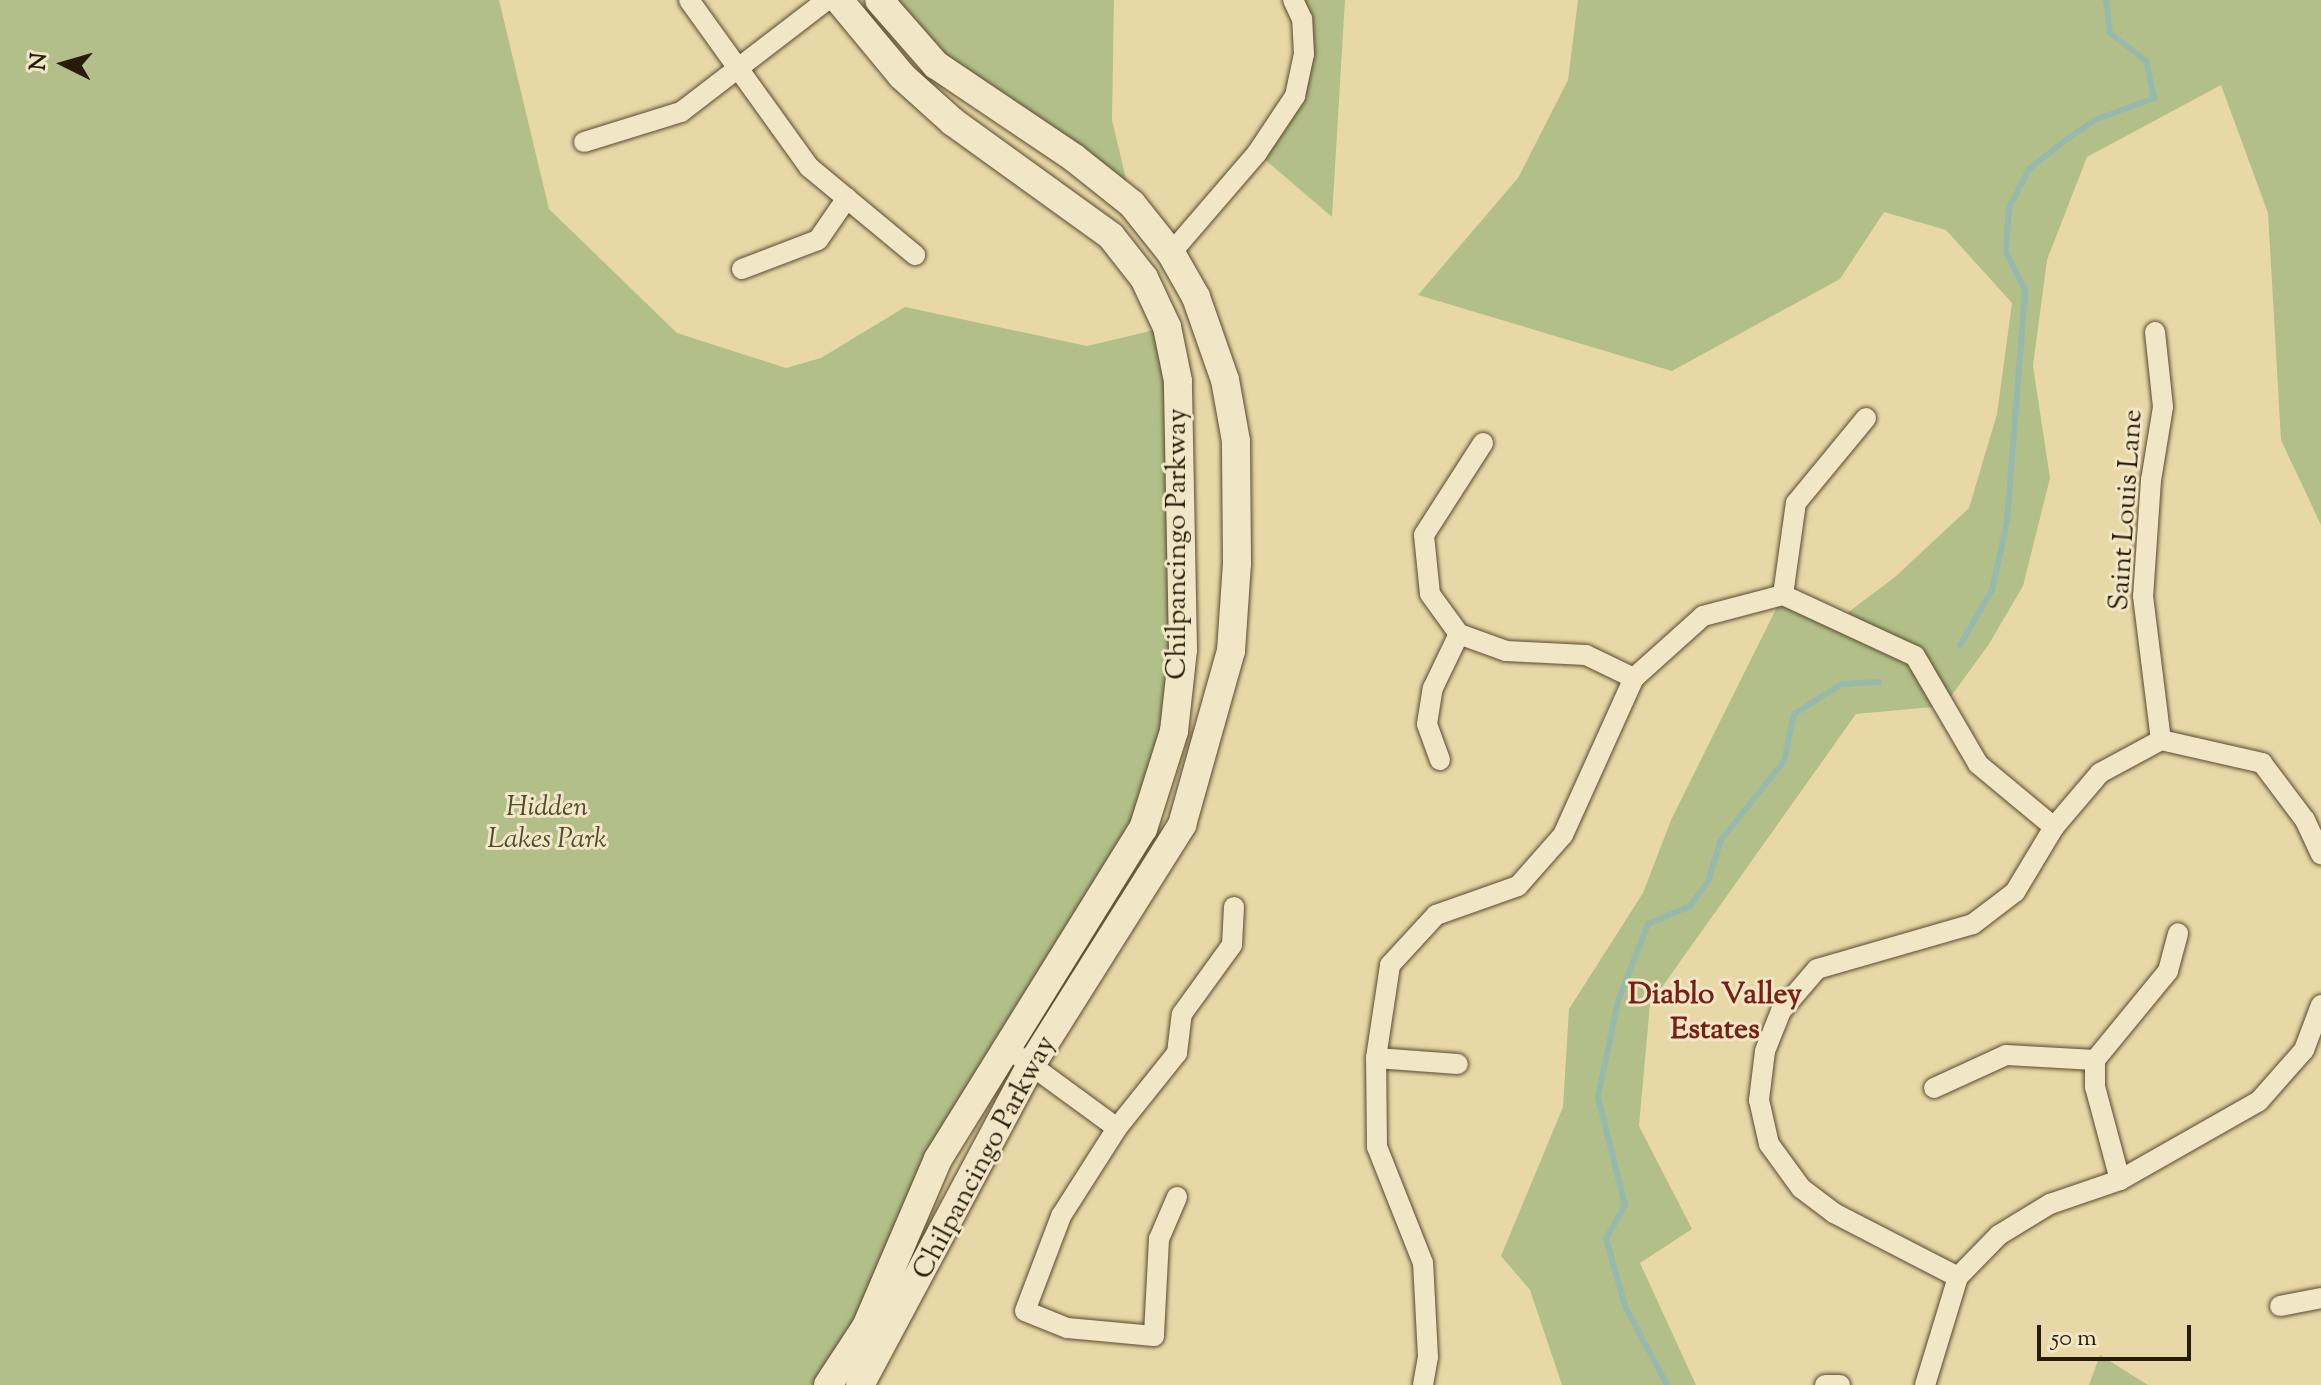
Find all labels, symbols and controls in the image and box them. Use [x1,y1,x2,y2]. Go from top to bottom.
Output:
north arrow [24,24,104,104]
text: N [23,52,57,72]
street label: Chilpancingo Parkway [1161,408,1195,680]
street label: Saint Louis Lane [2103,408,2151,612]
park label: Hidden Lakes Park [487,791,607,857]
district label: Diablo Valley Estates [1628,978,1802,1048]
street label: Chilpancingo Parkway [906,1030,1064,1286]
scale bar [2041,1309,2195,1359]
text: 50 m [2051,1322,2097,1356]

